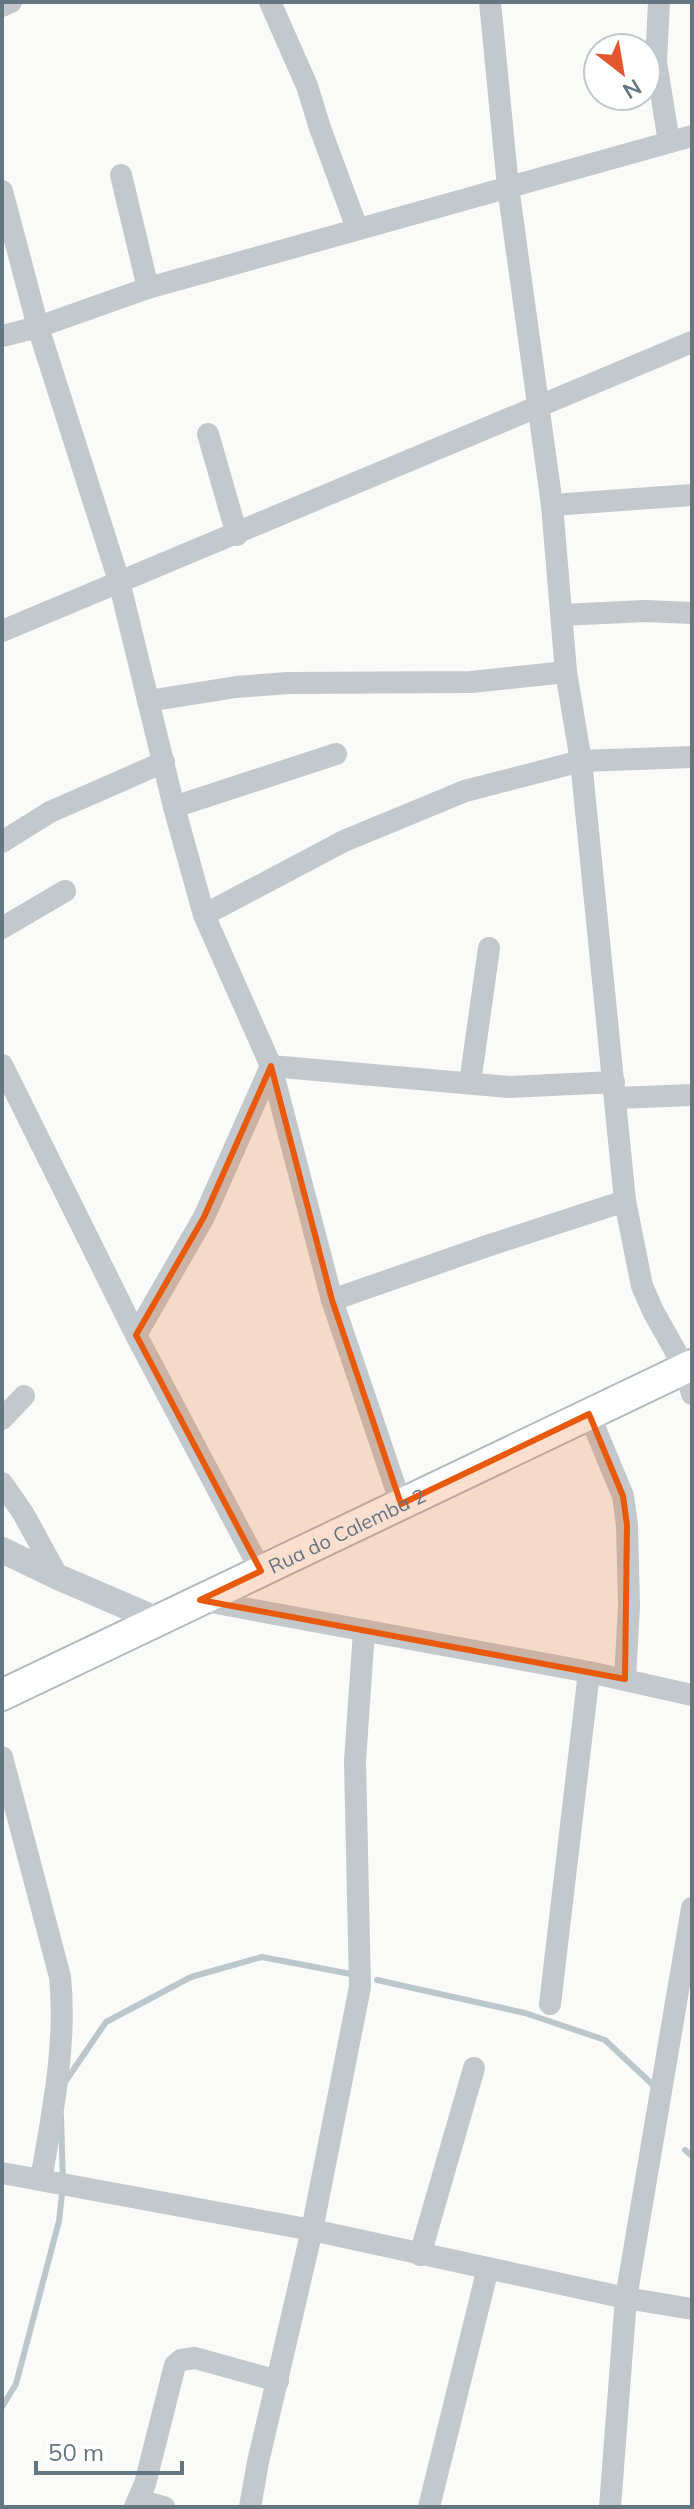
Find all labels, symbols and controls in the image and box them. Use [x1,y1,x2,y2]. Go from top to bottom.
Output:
north arrow [582,32,662,112]
text: N [618,73,647,105]
street label: Rua do Calemba 2 [264,1482,429,1578]
scale bar [36,2425,182,2475]
text: 50 m [48,2437,104,2467]

